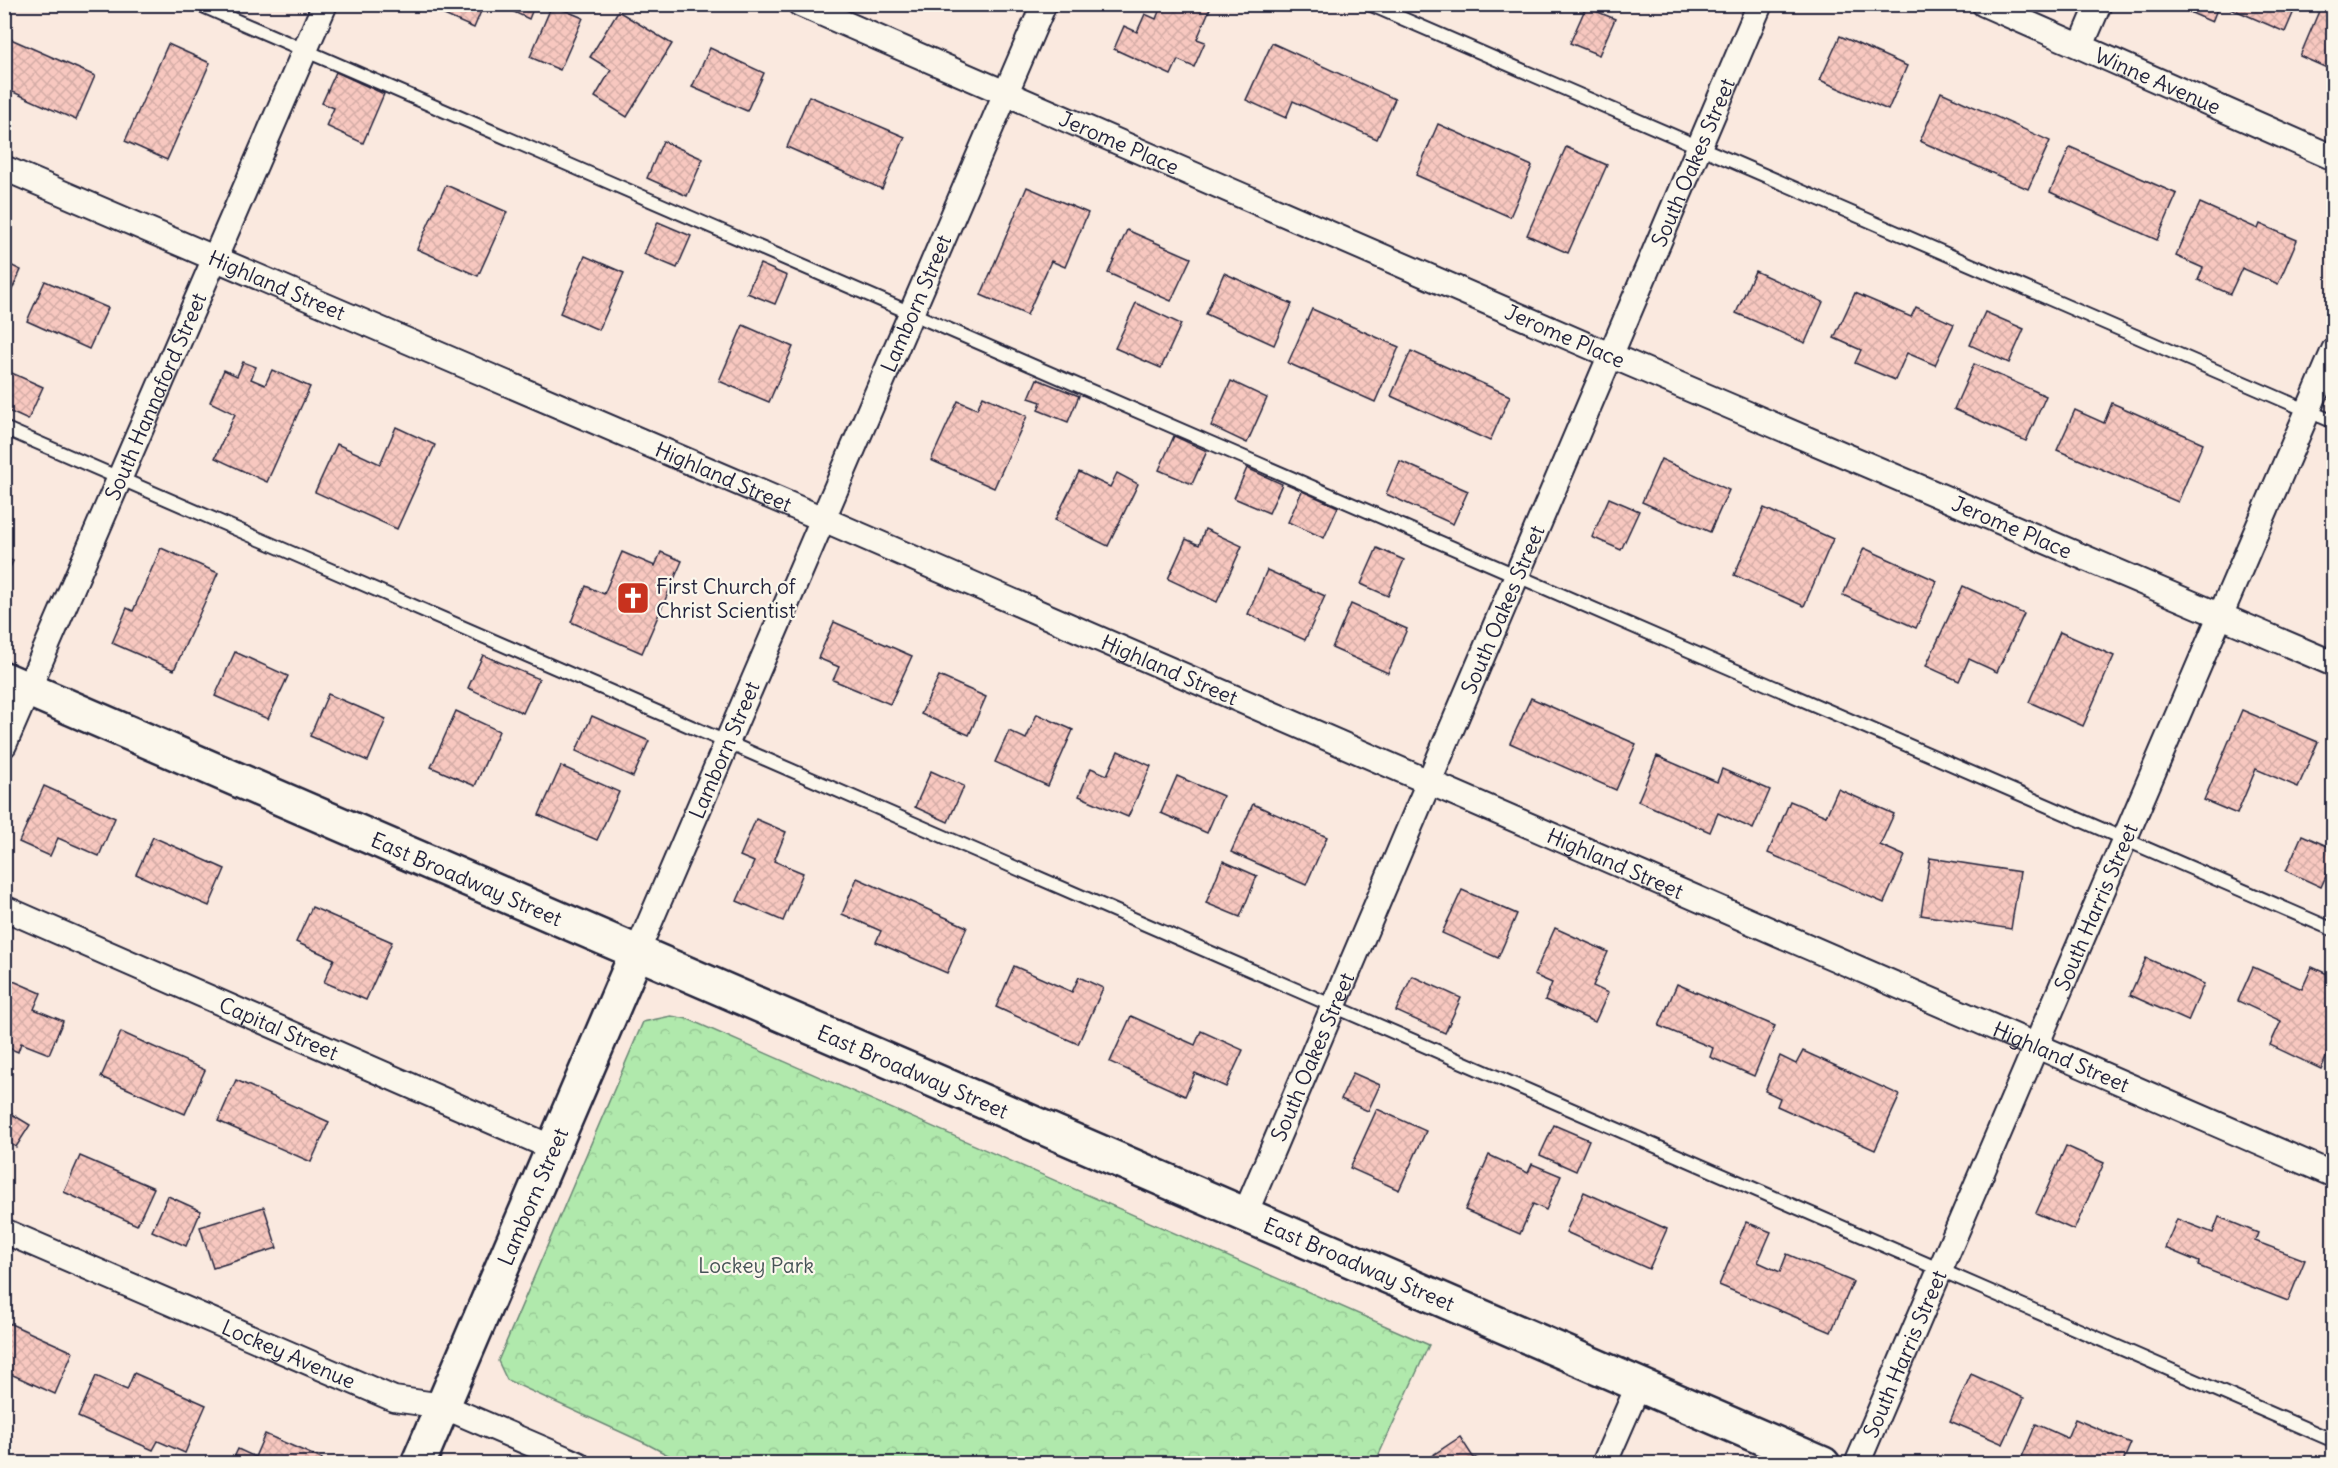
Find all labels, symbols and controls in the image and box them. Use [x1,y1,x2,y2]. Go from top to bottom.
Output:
street label: Winne Avenue [2091,41,2225,120]
street label: South Oakes Street [1645,74,1740,251]
street label: Jerome Place [1055,105,1183,180]
street label: Lamborn Street [874,230,957,376]
street label: Highland Street [205,244,349,326]
street label: South Hannaford Street [98,288,212,504]
street label: Jerome Place [1501,298,1629,373]
street label: Highland Street [651,435,796,518]
street label: Jerome Place [1948,489,2076,564]
street label: South Oakes Street [1454,521,1550,698]
place label: First Church of Christ Scientist [656,573,797,624]
church icon: First Church of Christ Scientist [615,580,651,616]
street label: Highland Street [1097,628,1242,711]
street label: Lamborn Street [682,677,765,823]
street label: South Harris Street [2048,819,2143,995]
street label: Highland Street [1543,822,1688,905]
street label: East Broadway Street [367,826,566,932]
street label: South Oakes Street [1264,968,1360,1145]
street label: Capital Street [215,990,343,1066]
street label: Highland Street [1989,1015,2134,1098]
street label: East Broadway Street [813,1018,1013,1124]
street label: Lamborn Street [491,1124,574,1269]
street label: East Broadway Street [1260,1211,1459,1317]
park label: Lockey Park [698,1252,814,1279]
street label: South Harris Street [1856,1266,1952,1442]
street label: Lockey Avenue [218,1313,360,1394]

